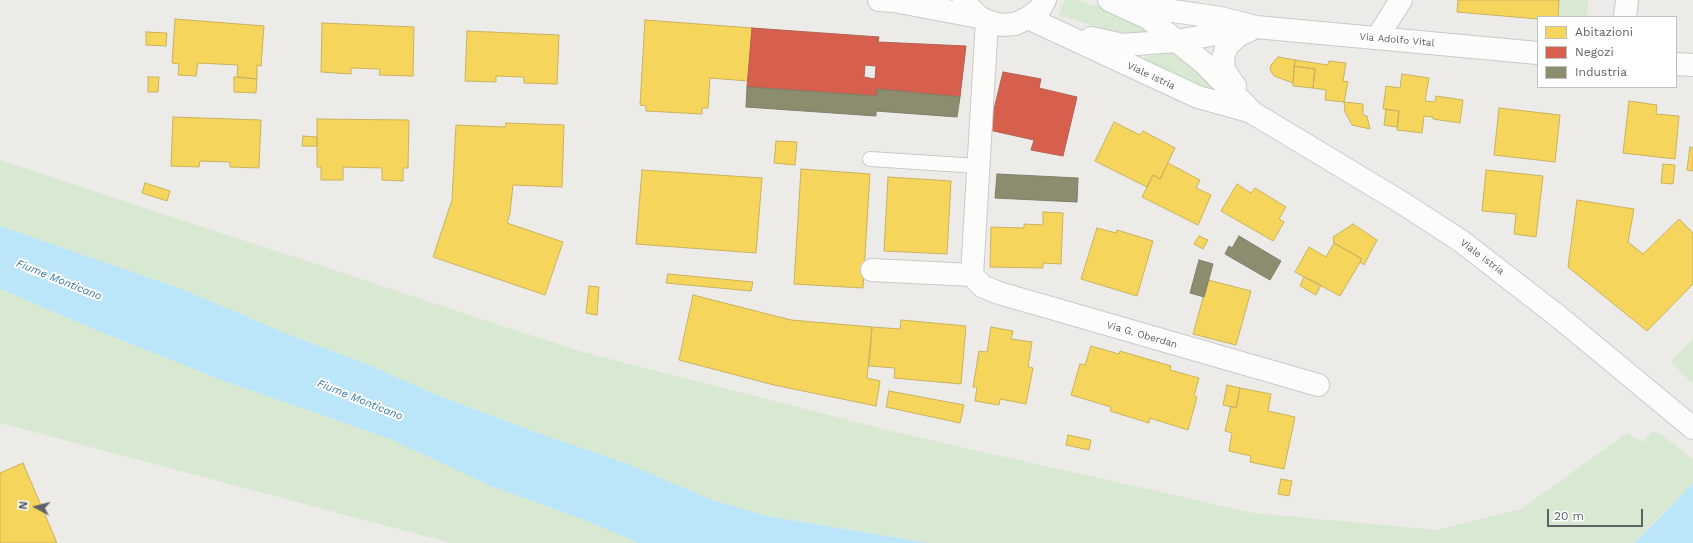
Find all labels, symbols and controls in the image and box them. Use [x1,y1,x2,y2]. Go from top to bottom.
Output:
legend [1537,16,1677,88]
text: Abitazioni [1575,25,1633,39]
street label: Via Adolfo Vital [1359,31,1435,49]
text: Negozi [1575,45,1614,59]
street label: Viale Istria [1125,60,1177,92]
text: Industria [1575,65,1627,79]
street label: Viale Istria [1458,237,1506,277]
water label: Fiume Monticano [14,257,104,303]
street label: Via G. Oberdan [1105,319,1179,351]
water label: Fiume Monticano [315,377,405,423]
north arrow [16,487,56,527]
text: N [17,501,31,510]
scale bar [1549,501,1645,527]
text: 20 m [1554,509,1584,523]

